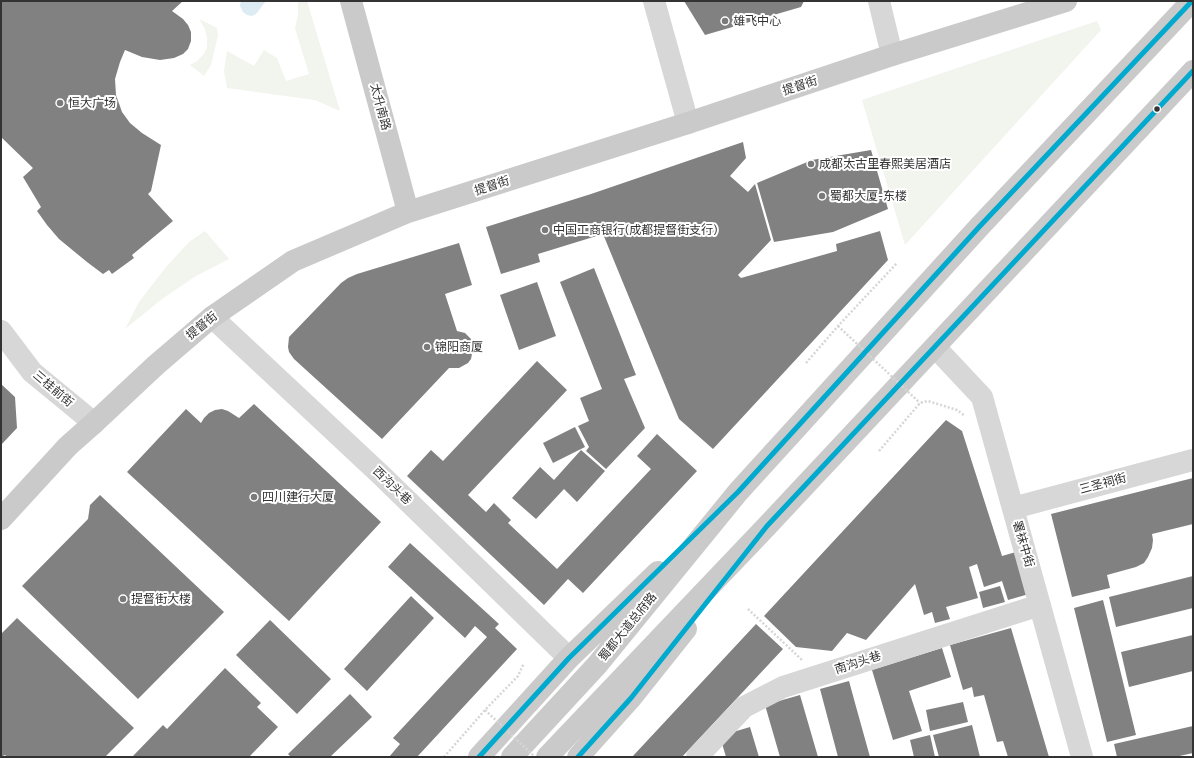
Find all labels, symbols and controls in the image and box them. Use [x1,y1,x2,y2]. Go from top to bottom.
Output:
place label: 雄飞中心 [733,14,781,28]
marker: 雄飞中心 [720,16,730,26]
street label: 提督街 [781,74,819,98]
street label: 太升南路 [367,82,393,132]
place label: 恒大广场 [68,96,116,110]
marker: 恒大广场 [55,98,65,108]
unlabelled marker [1152,104,1162,114]
place label: 成都太古里春熙美居酒店 [819,157,951,171]
marker: 成都太古里春熙美居酒店 [806,159,816,169]
street label: 提督街 [473,174,511,198]
place label: 蜀都大厦-东楼 [830,189,907,203]
marker: 蜀都大厦-东楼 [817,191,827,201]
place label: 中国工商银行(成都提督街支行) [553,223,717,237]
marker: 中国工商银行(成都提督街支行) [540,225,550,235]
street label: 提督街 [183,309,221,343]
place label: 锦阳商厦 [435,340,483,354]
marker: 锦阳商厦 [422,342,432,352]
street label: 三桂前街 [30,368,76,410]
street label: 西沟头巷 [370,464,414,508]
street label: 三圣祠街 [1078,471,1128,497]
place label: 四川建行大厦 [262,490,334,504]
marker: 四川建行大厦 [249,492,259,502]
street label: 署袜中街 [1009,519,1037,569]
street label: 蜀都大道总府路 [596,590,660,664]
place label: 提督街大楼 [131,592,191,606]
marker: 提督街大楼 [118,594,128,604]
street label: 南沟头巷 [833,649,883,677]

